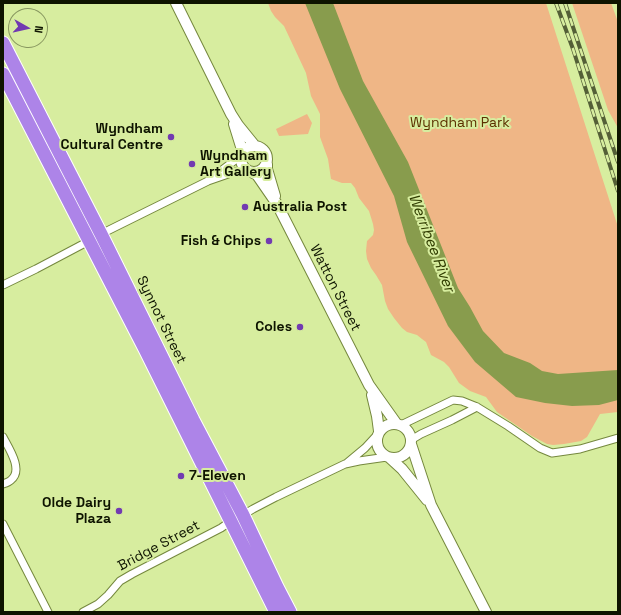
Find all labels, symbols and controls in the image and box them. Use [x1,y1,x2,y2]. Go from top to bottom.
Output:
north arrow [8,8,48,48]
text: N [31,25,46,34]
park label: Wyndham Park [410,115,510,131]
place label: Wyndham Cultural Centre [61,121,163,154]
marker: Wyndham Cultural Centre [166,132,176,142]
place label: Wyndham Art Gallery [200,148,271,180]
marker: Wyndham Art Gallery [187,159,197,169]
water label: Werribee River [404,191,458,295]
place label: Australia Post [253,199,347,215]
marker: Australia Post [240,202,250,212]
place label: Fish & Chips [181,233,261,249]
marker: Fish & Chips [264,236,274,246]
street label: Watton Street [306,242,364,334]
street label: Synnot Street [133,273,189,367]
place label: Coles [255,319,292,335]
marker: Coles [295,322,305,332]
place label: 7-Eleven [189,468,246,484]
marker: 7-Eleven [176,471,186,481]
place label: Olde Dairy Plaza [42,495,111,528]
marker: Olde Dairy Plaza [114,506,124,516]
street label: Bridge Street [115,517,203,575]

